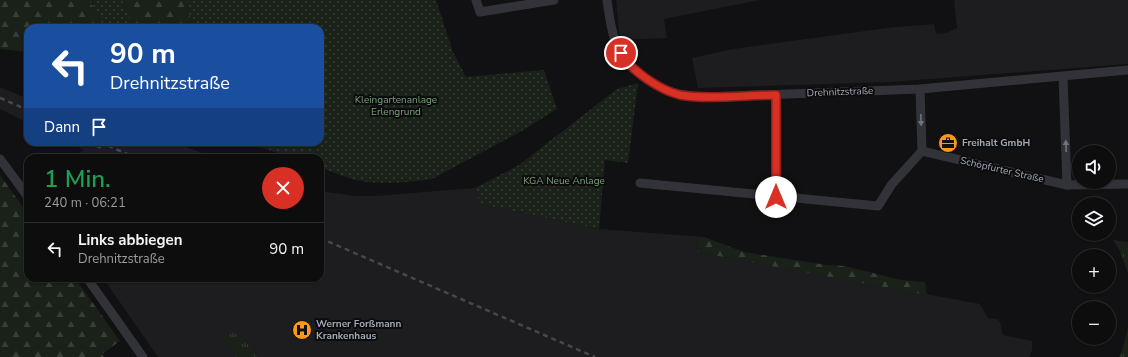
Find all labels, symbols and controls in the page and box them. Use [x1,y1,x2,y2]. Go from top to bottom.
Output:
text: 90 m [110,35,176,73]
pin [604,36,638,70]
icon: left [44,40,96,92]
icon: arrive [610,42,632,64]
text: Drehnitzstraße [110,71,230,95]
street label: Drehnitzstraße [806,84,874,100]
park label: Kleingartenanlage Erlengrund [355,93,437,119]
one-way arrow [918,114,924,127]
icon: arrive [88,116,110,138]
text: Dann [44,117,80,137]
office icon: Freihalt GmbH [937,132,959,154]
place label: Freihalt GmbH [962,136,1030,150]
one-way arrow [1063,139,1069,152]
map controls [1072,145,1116,345]
button: sound [1072,145,1116,189]
street label: Schöpfurter Straße [959,154,1045,186]
text: 1 Min. [44,163,111,195]
button: close [262,167,304,209]
park label: KGA Neue Anlage [523,174,605,188]
position arrow [755,176,797,218]
text: 240 m · 06:21 [44,194,126,212]
button: layers [1072,197,1116,241]
text: Links abbiegen [78,230,182,250]
icon: left [44,238,66,260]
text: 90 m [269,239,304,259]
button: + [1072,249,1116,293]
text: Drehnitzstraße [78,250,165,268]
button: − [1072,301,1116,345]
place label: Werner Forßmann Krankenhaus [316,317,401,343]
hospital icon: Werner Forßmann Krankenhaus [291,319,313,341]

